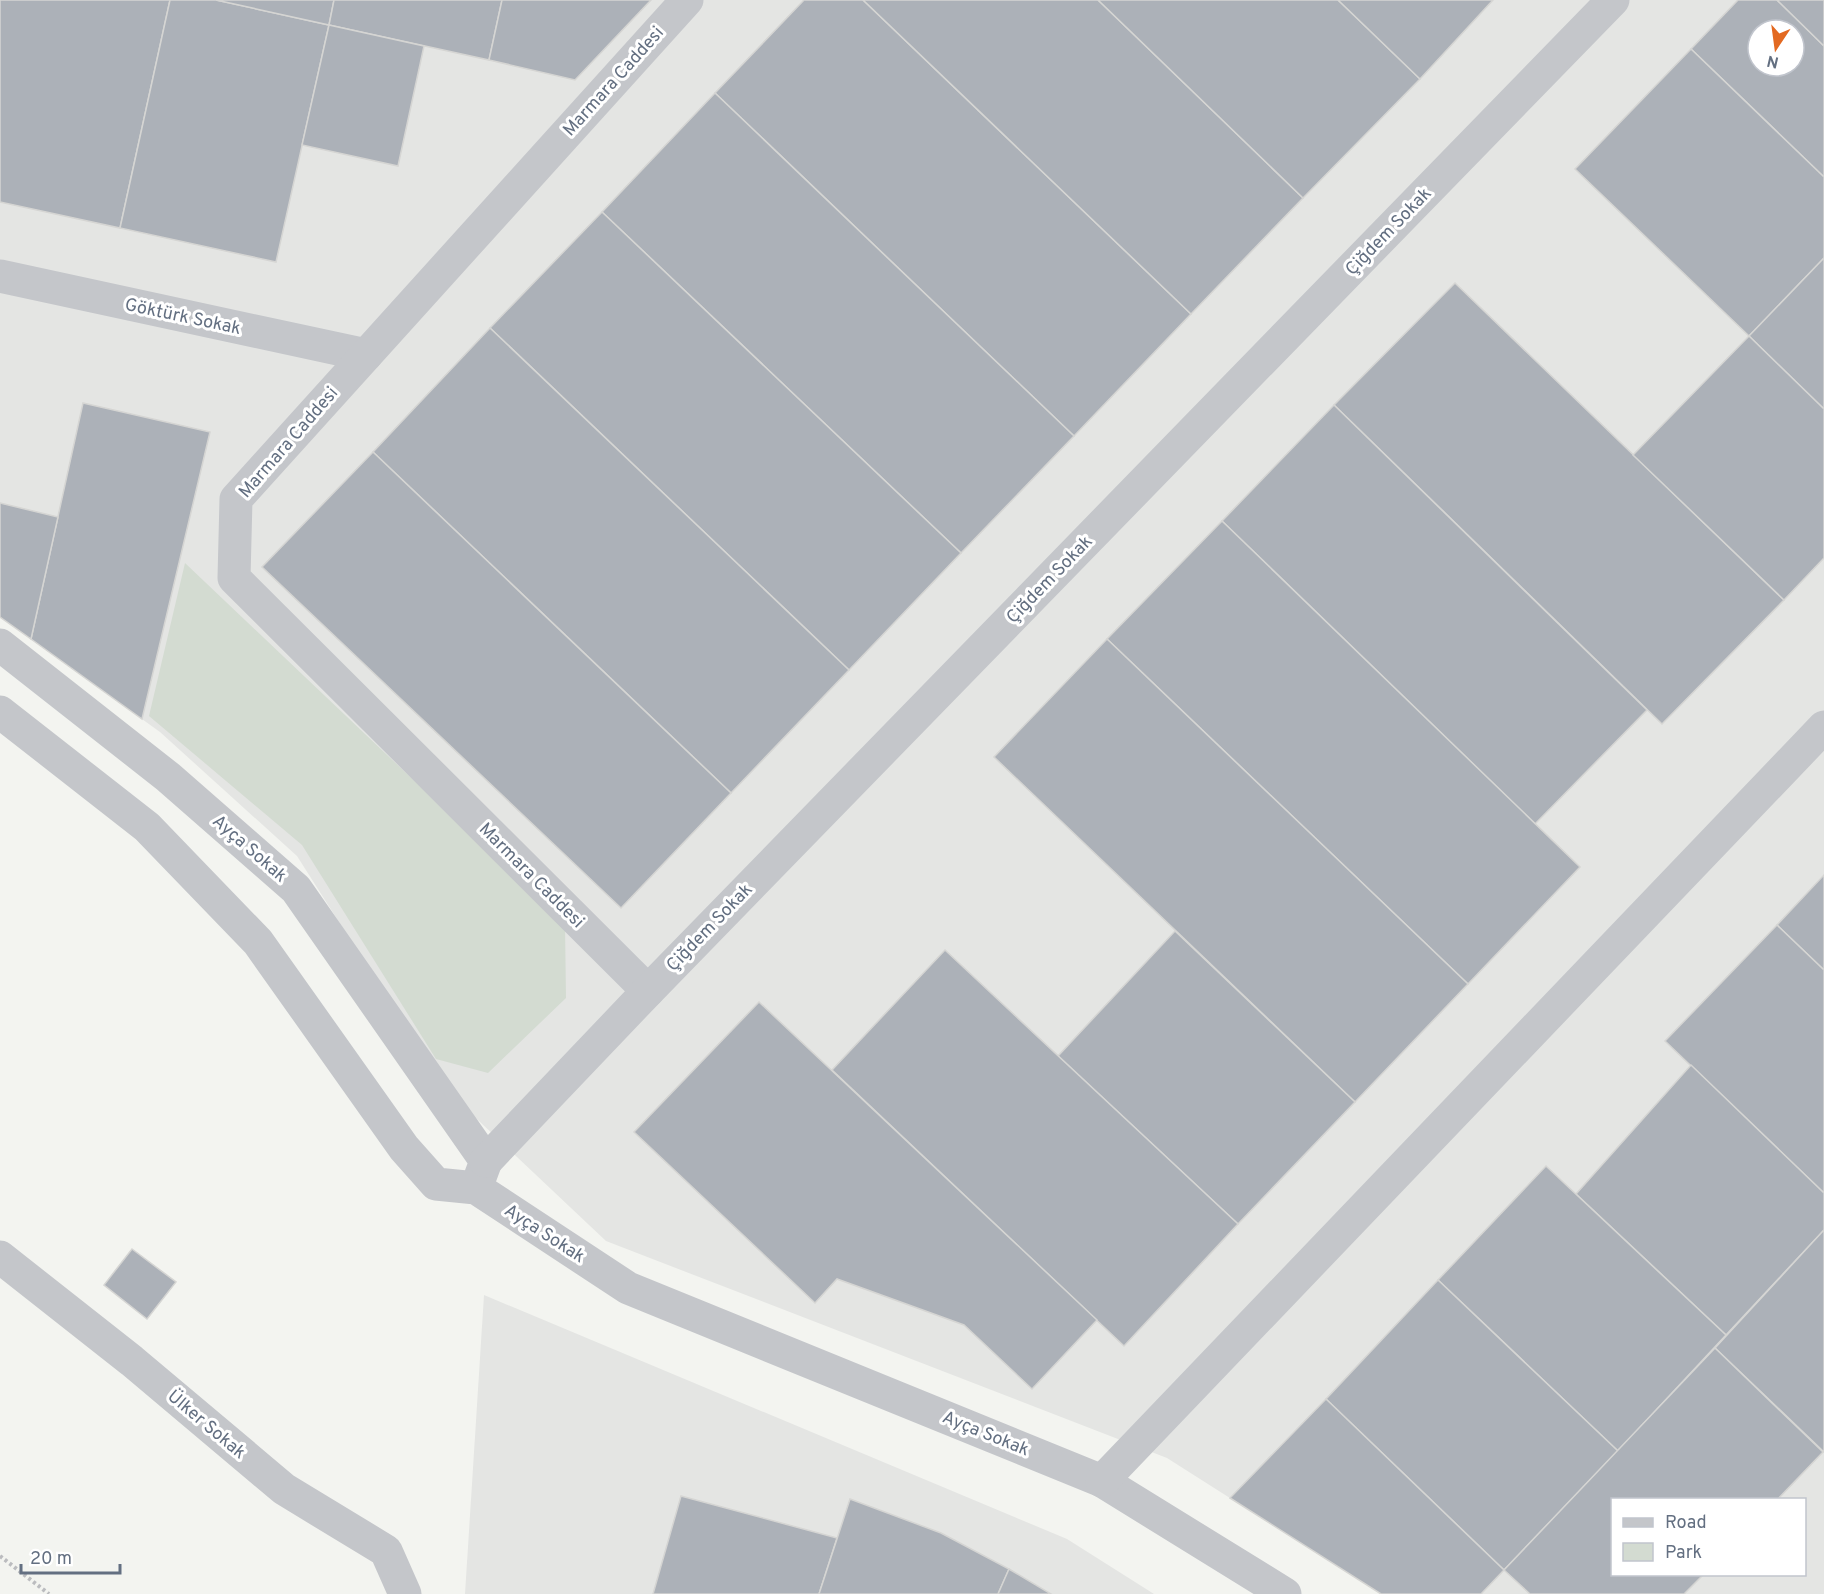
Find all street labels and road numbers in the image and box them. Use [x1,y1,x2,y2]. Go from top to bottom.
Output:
street label: Marmara Caddesi [559,22,670,142]
street label: Çiğdem Sokak [1341,183,1437,281]
street label: Göktürk Sokak [123,294,243,341]
street label: Marmara Caddesi [235,383,344,503]
street label: Çiğdem Sokak [1002,531,1098,629]
street label: Ayça Sokak [207,810,291,888]
street label: Marmara Caddesi [473,818,589,934]
street label: Çiğdem Sokak [662,879,758,977]
street label: Ayça Sokak [499,1200,589,1269]
street label: Ülker Sokak [162,1384,251,1465]
street label: Ayça Sokak [939,1407,1032,1462]

